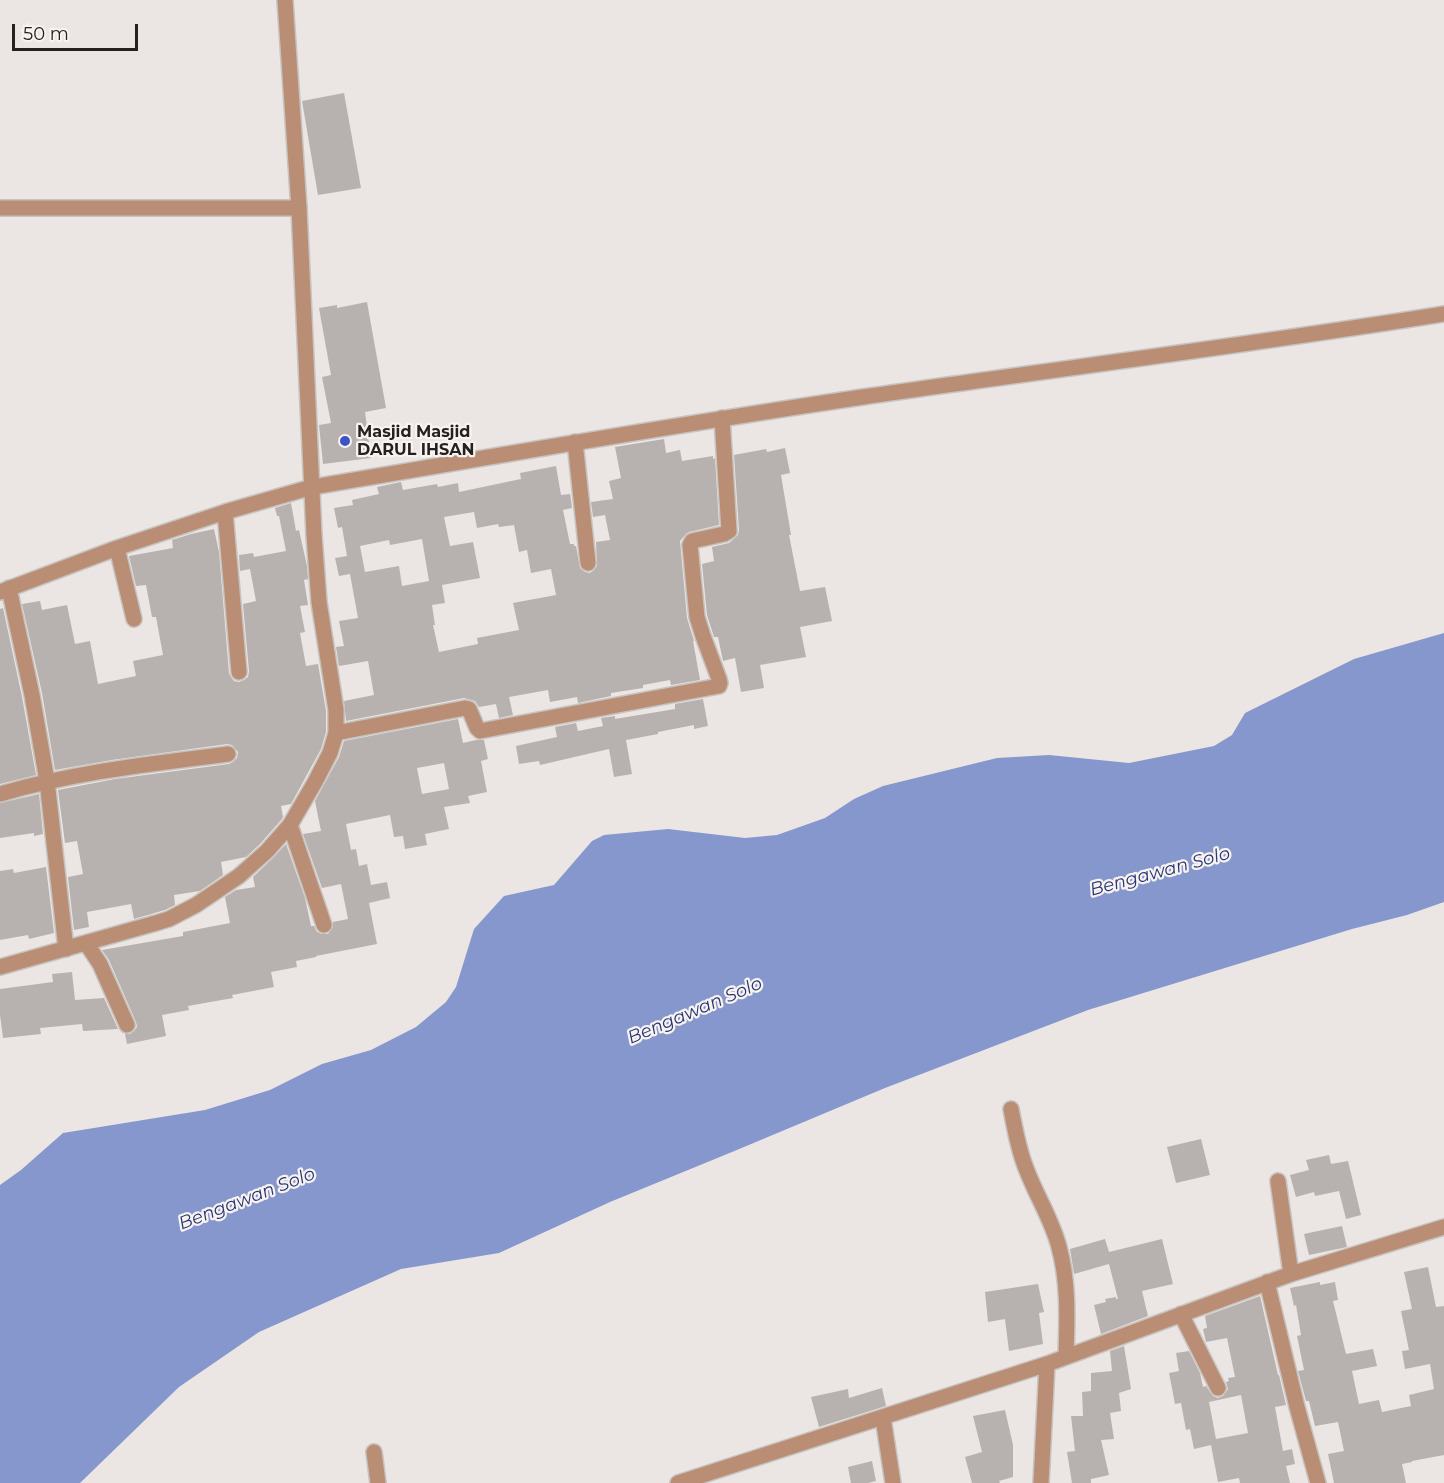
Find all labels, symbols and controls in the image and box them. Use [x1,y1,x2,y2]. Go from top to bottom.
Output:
scale bar [15,12,141,50]
text: 50 m [23,23,69,45]
place label: Masjid Masjid DARUL IHSAN [357,422,474,460]
marker: Masjid Masjid DARUL IHSAN [338,434,352,448]
water label: Bengawan Solo [1088,843,1232,901]
water label: Bengawan Solo [624,973,766,1049]
water label: Bengawan Solo [176,1163,318,1235]

